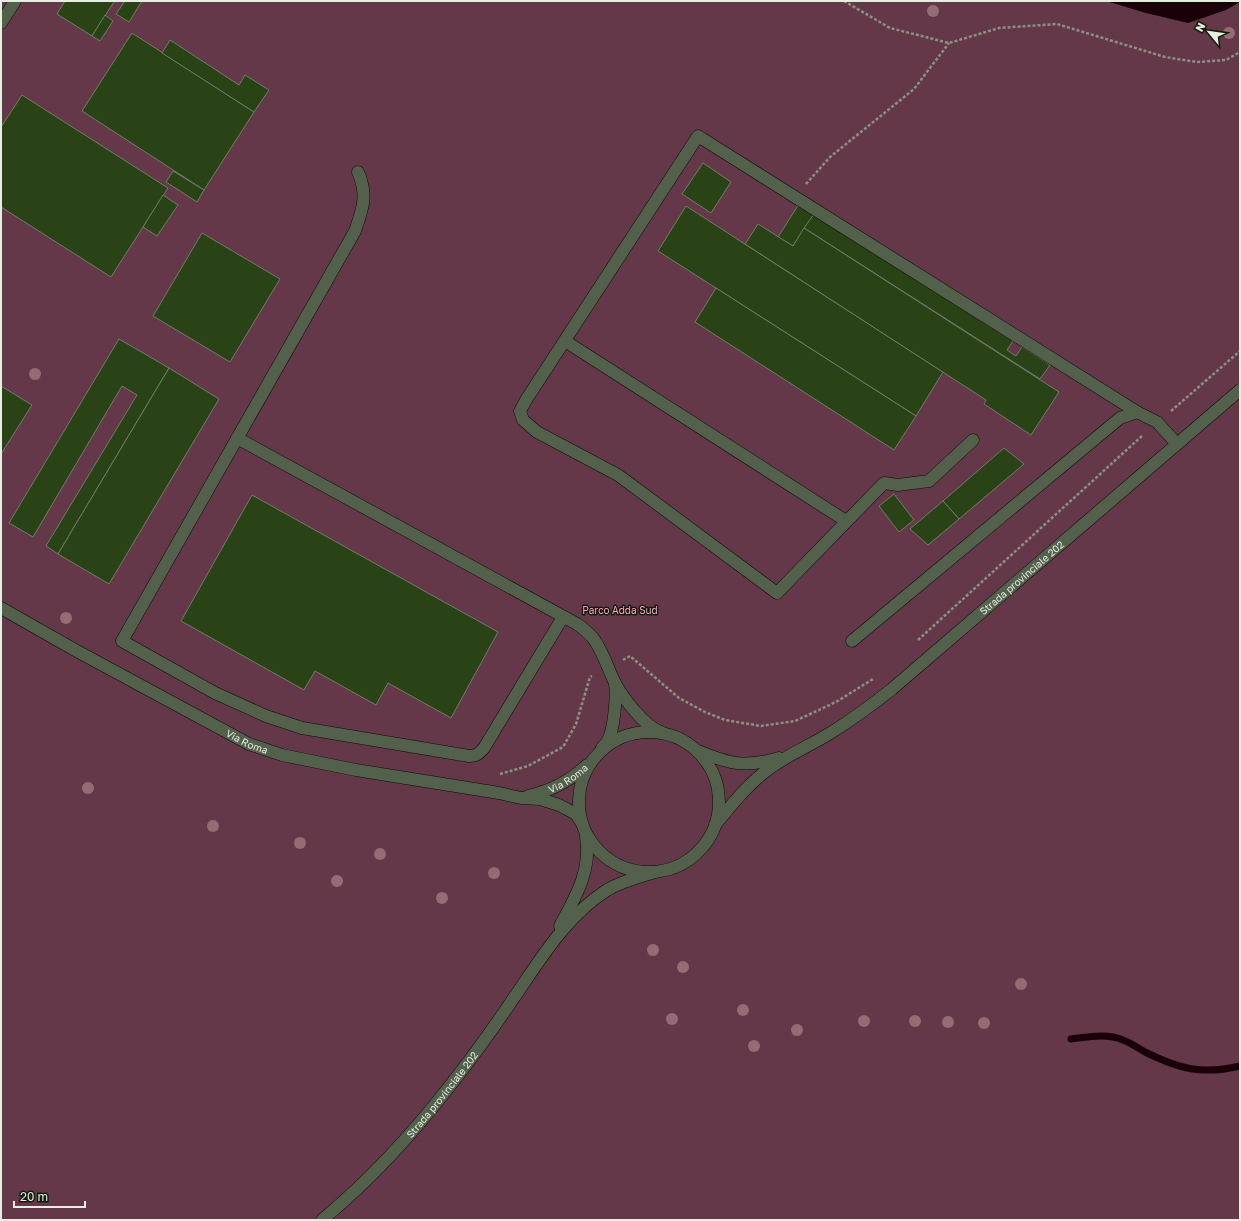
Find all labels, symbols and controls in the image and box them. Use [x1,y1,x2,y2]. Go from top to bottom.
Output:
north arrow [1189,12,1229,52]
text: N [1192,20,1208,34]
street label: Strada provinciale 202 [977,538,1066,617]
park label: Parco Adda Sud [582,604,658,616]
street label: Via Roma [224,727,269,756]
street label: Via Roma [546,761,590,795]
street label: Strada provinciale 202 [404,1049,480,1140]
scale bar [14,1183,85,1209]
text: 20 m [20,1189,48,1204]

